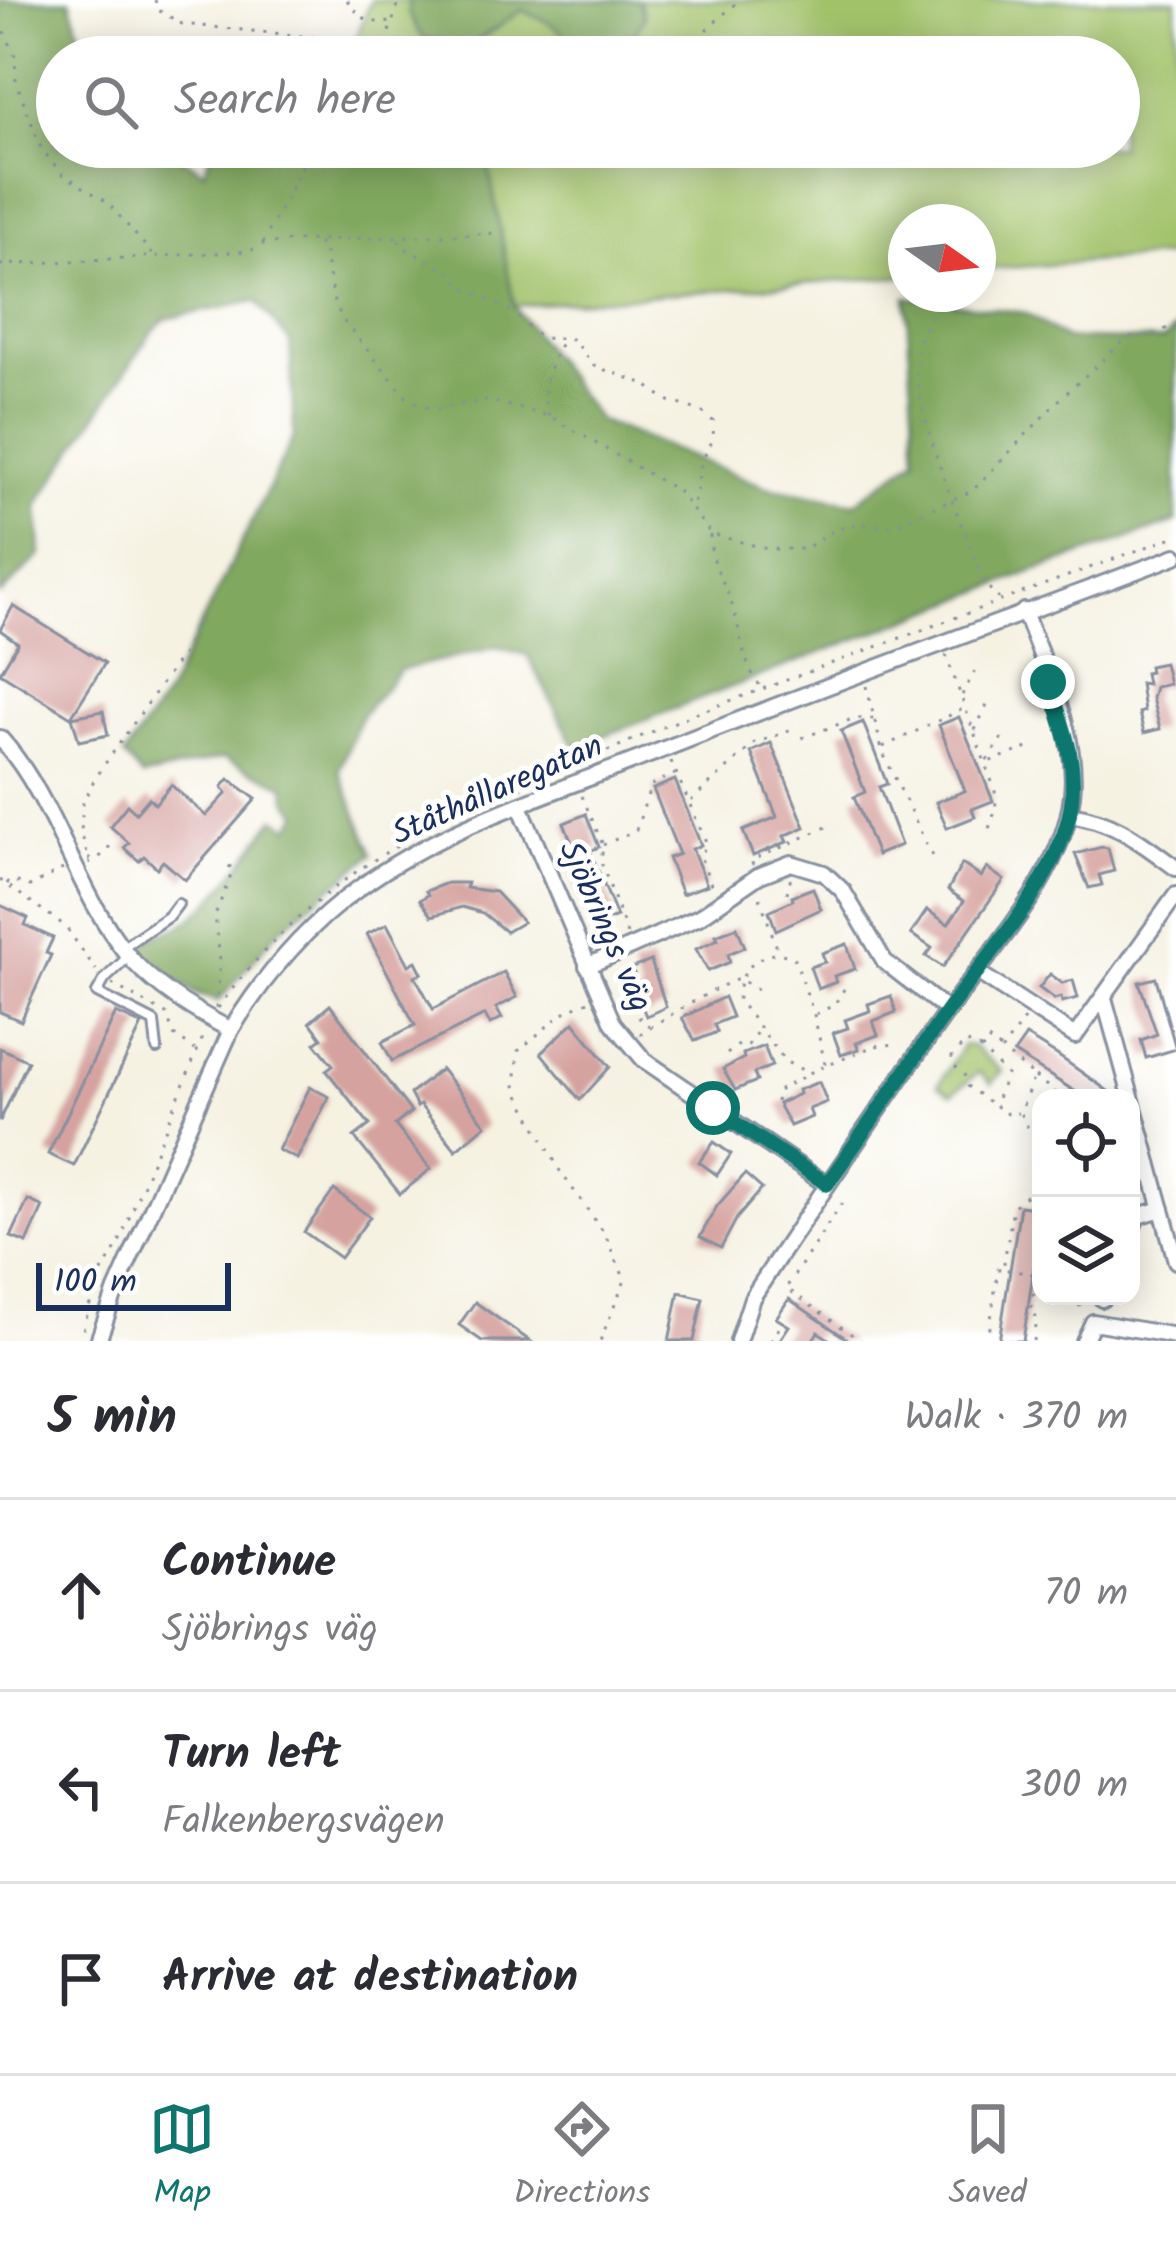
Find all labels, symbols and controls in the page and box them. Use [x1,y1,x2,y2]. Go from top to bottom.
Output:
search box [36,36,1140,168]
text: Search here [174,66,396,138]
icon: search [78,69,144,135]
north arrow [888,204,996,312]
route end [1021,655,1075,709]
street label: Ståthållaregatan [384,721,612,861]
street label: Sjöbrings väg [543,833,665,1021]
route start [686,1081,740,1135]
map controls [1032,1089,1140,1305]
button: locate [1032,1089,1140,1197]
button: layers [1032,1197,1140,1305]
scale bar [36,1257,231,1310]
text: 100 m [54,1257,137,1310]
text: 5 min [48,1379,177,1460]
text: Walk · 370 m [904,1388,1128,1450]
text: Continue [162,1528,336,1600]
icon: ahead [48,1562,114,1628]
text: 70 m [1044,1564,1128,1626]
text: Sjöbrings väg [162,1600,378,1662]
text: Turn left [162,1720,341,1792]
icon: left [48,1754,114,1820]
text: 300 m [1020,1756,1128,1818]
text: Falkenbergsvägen [162,1792,445,1854]
text: Arrive at destination [162,1943,578,2015]
icon: arrive [48,1946,114,2012]
tab: Map [149,2096,215,2221]
tab: Directions [513,2096,650,2221]
tab: Saved [949,2096,1027,2221]

